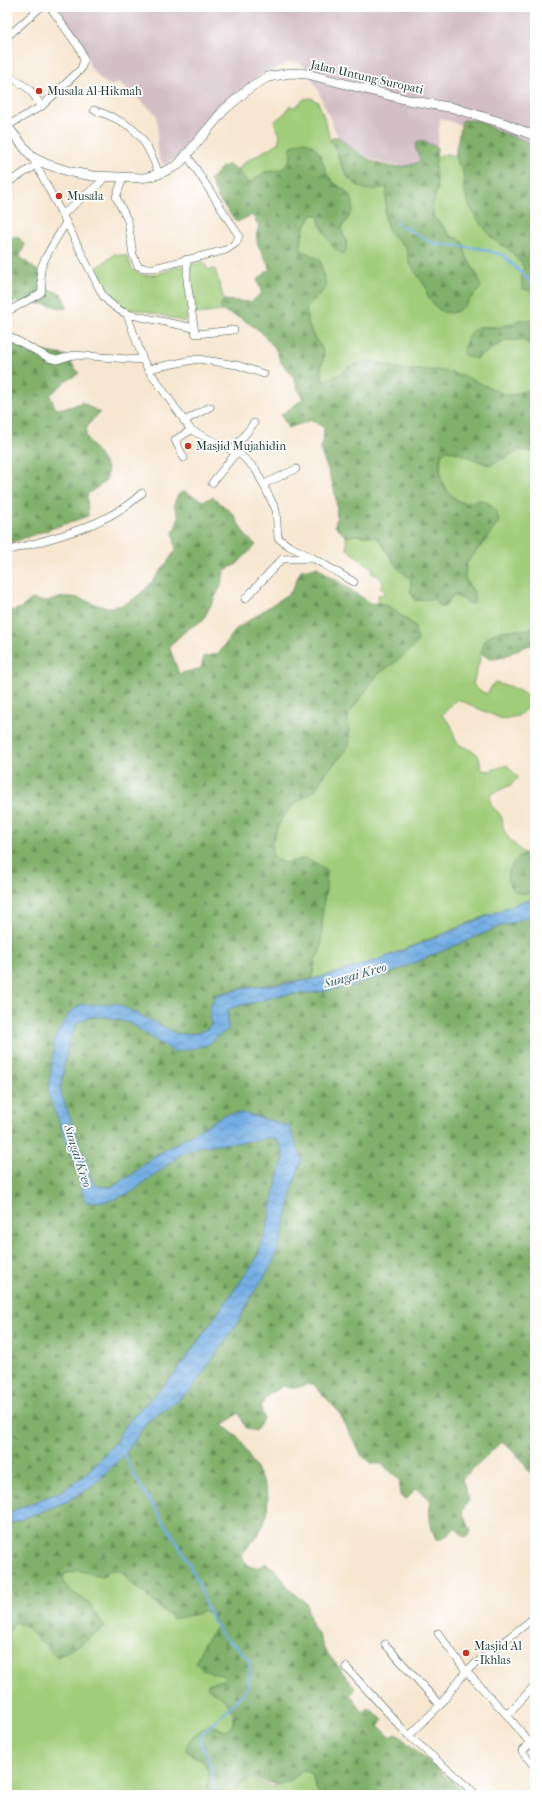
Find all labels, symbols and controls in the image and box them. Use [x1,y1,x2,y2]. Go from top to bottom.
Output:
street label: Jalan Untung Suropati [308,57,425,97]
place label: Musala Al-Hikmah [47,84,142,98]
marker: Musala Al-Hikmah [34,86,44,96]
place label: Musala [67,189,104,203]
marker: Musala [54,191,64,201]
place label: Masjid Mujahidin [196,439,286,453]
marker: Masjid Mujahidin [183,441,193,451]
water label: Sungai Kreo [321,959,389,991]
water label: Sungai Kreo [61,1122,95,1190]
place label: Masjid Al - Ikhlas [474,1639,522,1667]
marker: Masjid Al - Ikhlas [461,1648,471,1658]

